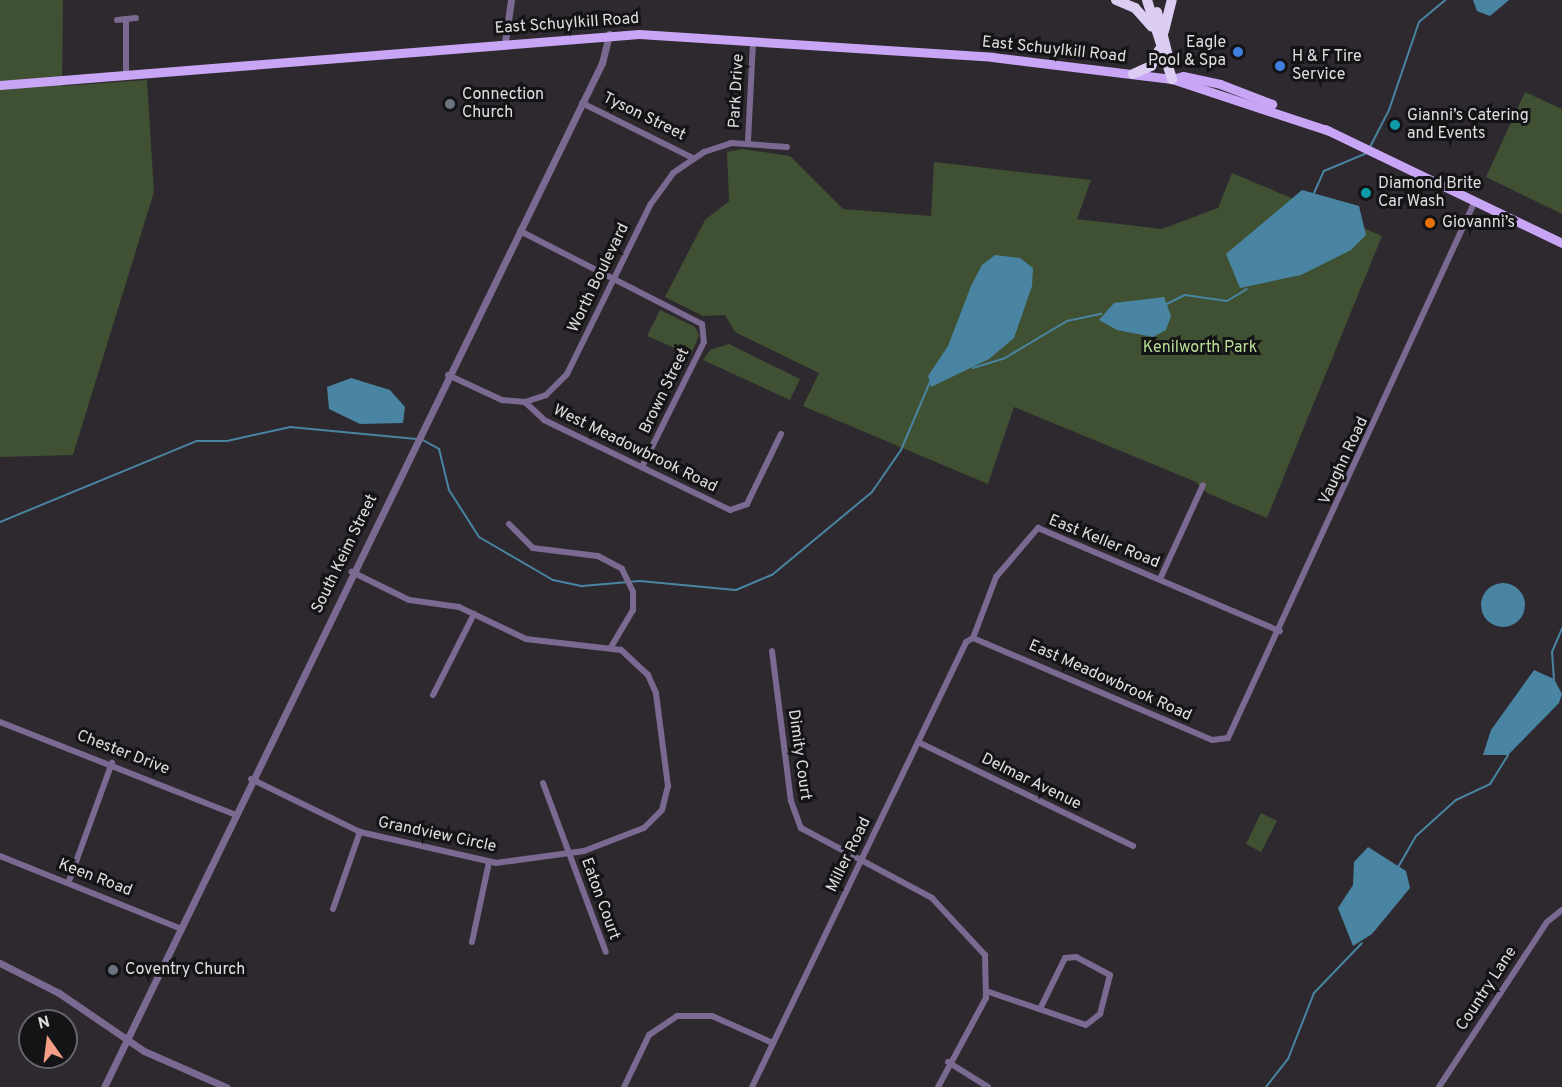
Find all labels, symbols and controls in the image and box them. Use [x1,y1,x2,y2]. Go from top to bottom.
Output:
street label: East Schuylkill Road [494,9,640,39]
street label: East Schuylkill Road [981,33,1127,67]
place label: Eagle Pool & Spa [1148,33,1226,71]
marker: Eagle Pool & Spa [1231,45,1245,59]
place label: H & F Tire Service [1292,47,1362,85]
street label: Park Drive [725,53,749,129]
marker: H & F Tire Service [1273,59,1287,73]
place label: Connection Church [462,85,544,123]
street label: Tyson Street [599,89,689,145]
marker: Connection Church [443,97,457,111]
place label: Gianni’s Catering and Events [1407,106,1529,144]
marker: Gianni’s Catering and Events [1388,118,1402,132]
place label: Diamond Brite Car Wash [1378,174,1481,212]
marker: Diamond Brite Car Wash [1359,186,1373,200]
place label: Giovanni’s [1442,213,1515,233]
marker: Giovanni’s [1423,216,1437,230]
street label: Worth Boulevard [564,220,634,336]
park label: Kenilworth Park [1143,338,1257,358]
street label: Brown Street [636,345,694,437]
street label: West Meadowbrook Road [550,401,720,497]
street label: Vaughn Road [1315,414,1373,508]
street label: South Keim Street [308,491,382,617]
street label: East Keller Road [1046,511,1162,573]
street label: East Meadowbrook Road [1025,636,1195,726]
street label: Dimity Court [783,708,815,802]
street label: Chester Drive [74,726,172,780]
street label: Delmar Avenue [978,749,1084,815]
street label: Grandview Circle [376,813,498,857]
street label: Miller Road [823,814,875,896]
street label: Keen Road [55,855,135,901]
street label: Eaton Court [576,855,624,943]
street label: Country Lane [1453,943,1521,1035]
place label: Coventry Church [125,960,245,980]
marker: Coventry Church [106,963,120,977]
north arrow [18,1009,78,1069]
text: N [36,1012,52,1035]

